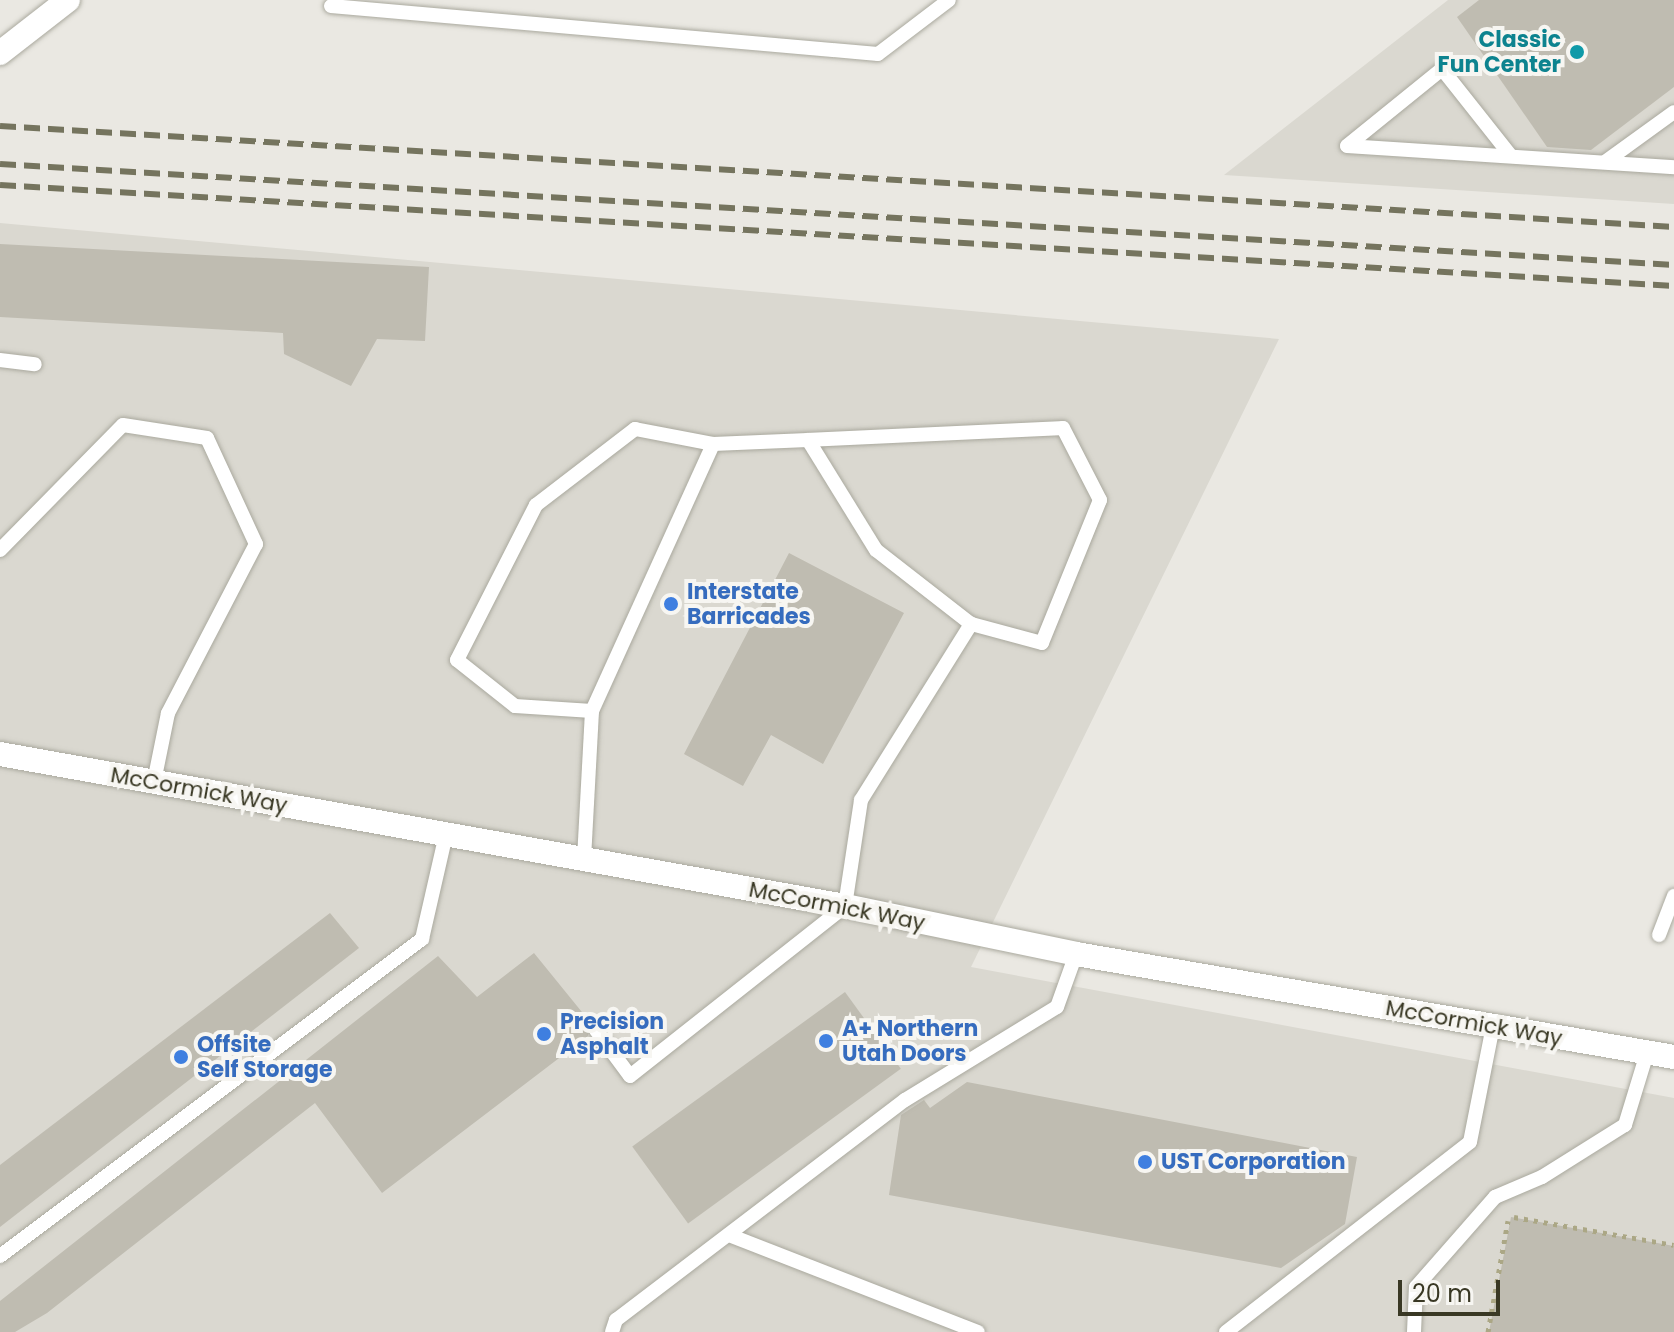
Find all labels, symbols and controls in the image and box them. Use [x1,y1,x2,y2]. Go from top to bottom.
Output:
place label: Classic Fun Center [1438,26,1561,78]
marker: Classic Fun Center [1568,43,1586,61]
place label: Interstate Barricades [687,578,811,630]
marker: Interstate Barricades [662,595,680,613]
street label: McCormick Way [109,761,289,819]
street label: McCormick Way [747,876,927,936]
street label: McCormick Way [1384,994,1564,1052]
place label: Precision Asphalt [560,1008,664,1060]
place label: A+ Northern Utah Doors [842,1015,978,1066]
marker: Precision Asphalt [535,1025,553,1043]
place label: Offsite Self Storage [197,1031,332,1082]
marker: A+ Northern Utah Doors [817,1032,835,1050]
marker: Offsite Self Storage [172,1048,190,1066]
place label: UST Corporation [1161,1149,1345,1175]
marker: UST Corporation [1136,1153,1154,1171]
scale bar [1402,1264,1504,1314]
text: 20 m [1412,1277,1472,1310]

